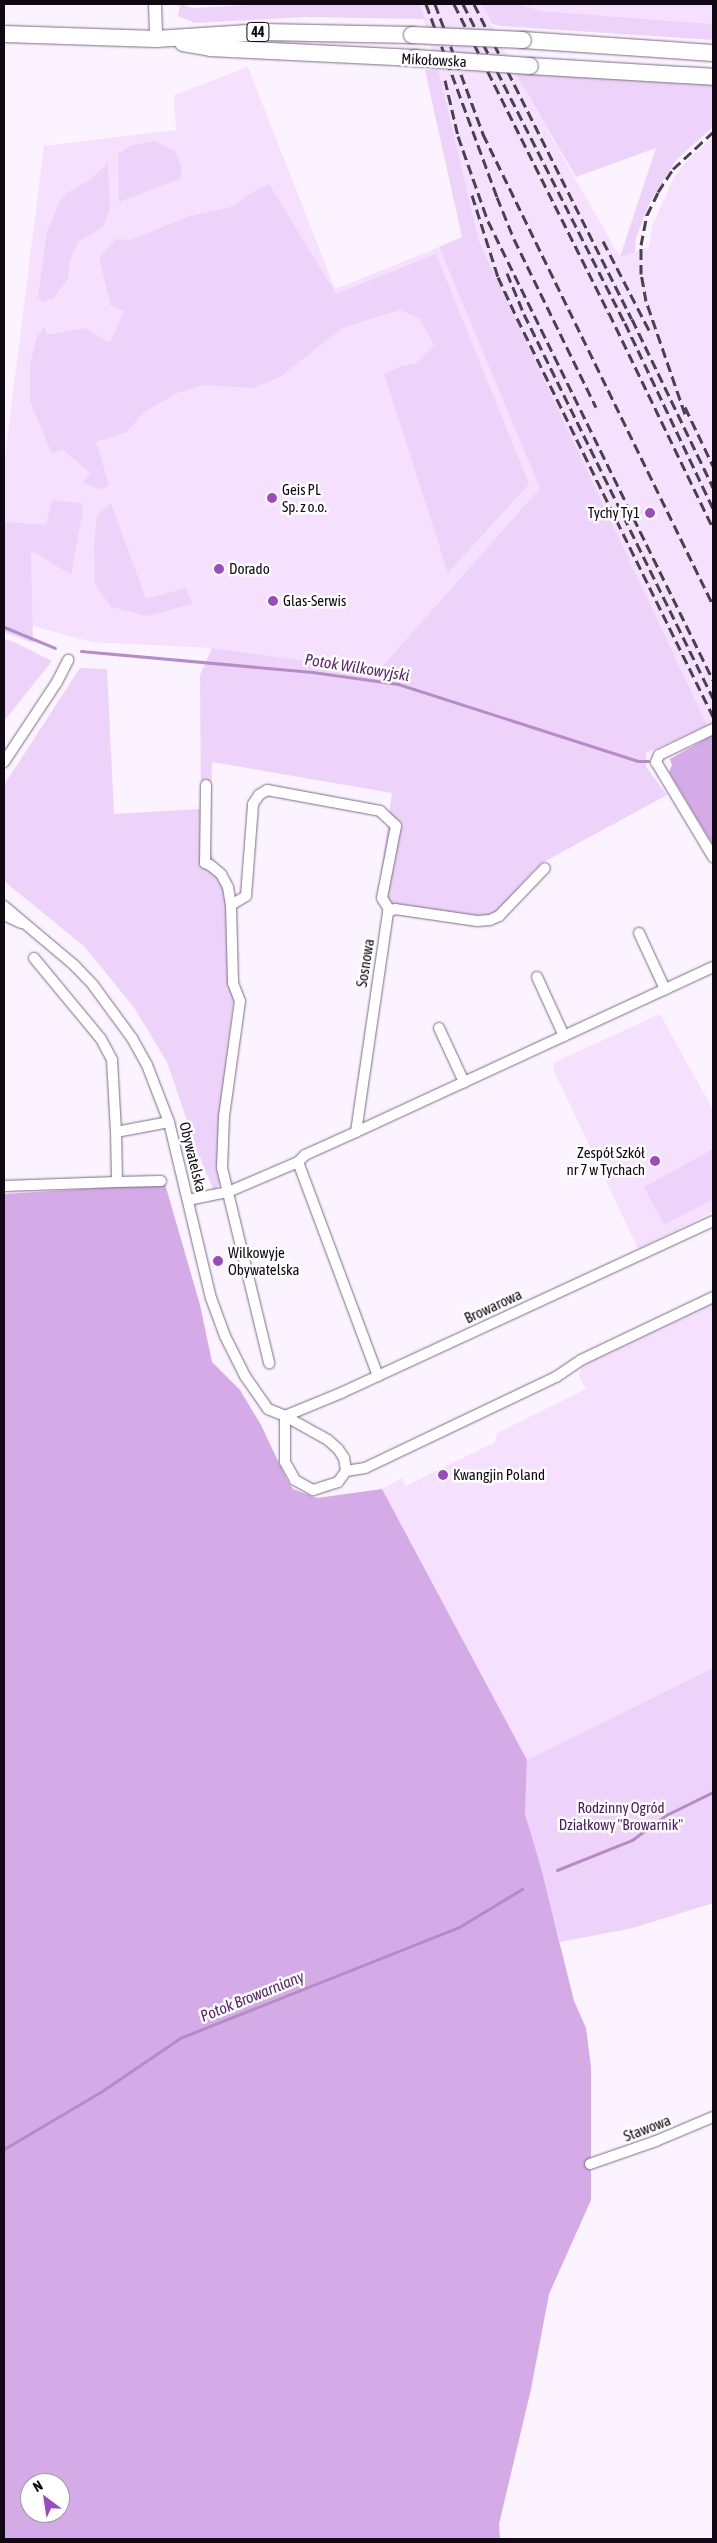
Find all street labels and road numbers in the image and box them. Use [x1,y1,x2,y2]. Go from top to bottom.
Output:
road number: 44 [246,21,270,44]
street label: Mikołowska [401,49,467,71]
street label: Sosnowa [352,938,378,988]
street label: Obywatelska [176,1120,210,1194]
street label: Browarowa [461,1285,525,1327]
street label: Stawowa [621,2111,673,2145]

